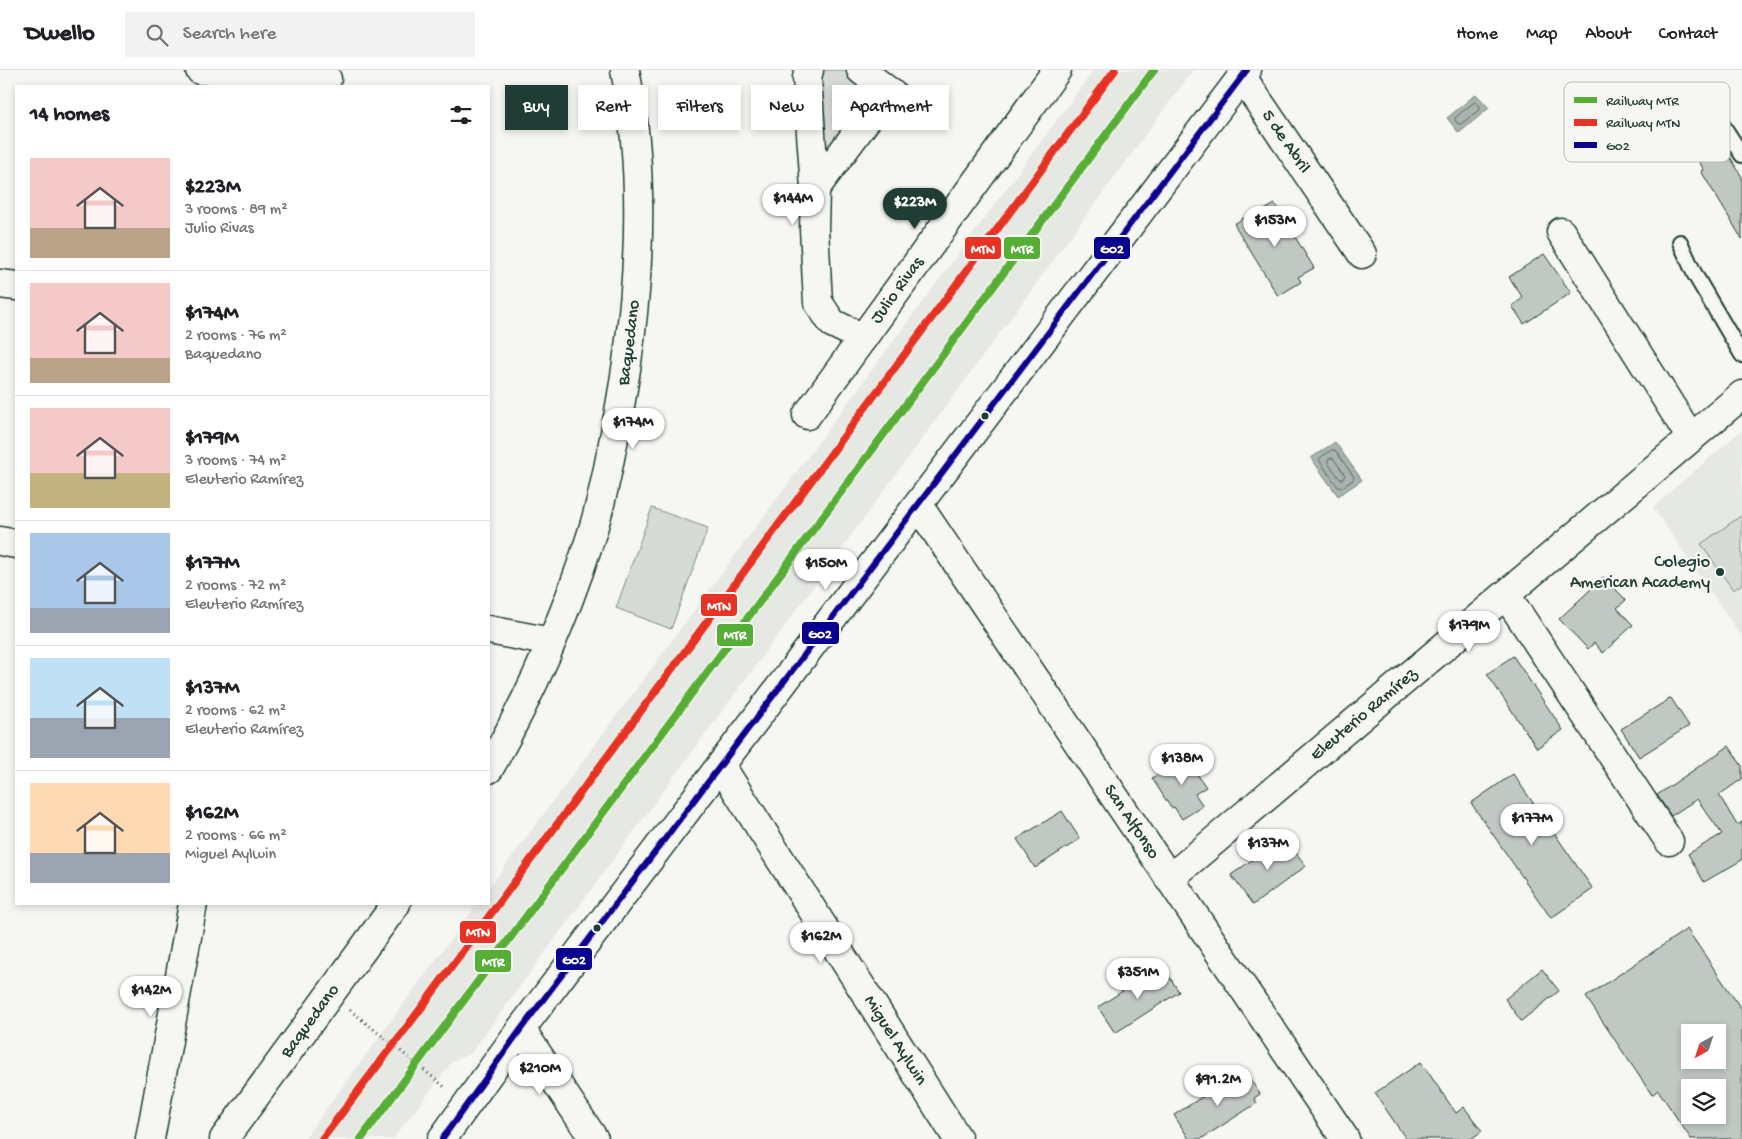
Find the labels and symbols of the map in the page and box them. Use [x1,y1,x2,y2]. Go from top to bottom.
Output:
legend [1564,82,1730,162]
text: Railway MTR [1606,94,1679,111]
street label: 5 de Abril [1257,106,1315,177]
text: Railway MTN [1606,116,1680,133]
text: G02 [1606,139,1630,156]
pin: $144M [758,184,828,226]
pin: $223M [880,188,950,230]
pin: $153M [1240,206,1310,248]
line badge: MTN [964,236,1002,260]
line badge: MTR [1003,236,1041,260]
line badge: G02 [1093,236,1131,260]
text: MTN [971,242,995,259]
text: MTR [1011,242,1035,259]
text: G02 [1100,242,1124,259]
street label: Julio Rivas [866,252,929,328]
street label: Baquedano [613,299,645,388]
pin: $174M [598,408,668,450]
unlabelled marker [980,411,990,421]
pin: $150M [791,548,861,591]
place label: Colegio American Academy [1570,552,1710,594]
marker: Colegio American Academy [1714,566,1726,578]
line badge: MTN [700,593,738,617]
text: MTN [707,599,731,616]
pin: $179M [1434,610,1504,653]
line badge: G02 [801,621,840,645]
line badge: MTR [716,623,754,647]
text: G02 [808,627,832,644]
text: MTR [724,628,748,645]
street label: Eleuterio Ramírez [1306,663,1422,765]
pin: $138M [1147,744,1217,786]
street label: San Alfonso [1099,781,1164,863]
pin: $177M [1497,804,1567,846]
pin: $137M [1233,828,1303,871]
line badge: MTN [459,920,497,944]
pin: $162M [786,922,856,964]
unlabelled marker [592,923,602,933]
text: MTN [466,925,490,942]
line badge: G02 [555,947,593,971]
line badge: MTR [474,949,512,973]
text: G02 [562,953,586,970]
text: MTR [482,955,506,972]
pin: $351M [1103,958,1173,1000]
pin: $142M [116,976,186,1018]
street label: Baquedano [276,980,344,1063]
street label: Miguel Aylwin [859,991,932,1090]
north arrow [1681,1024,1726,1069]
pin: $210M [505,1054,575,1096]
pin: $91.2M [1177,1064,1259,1107]

